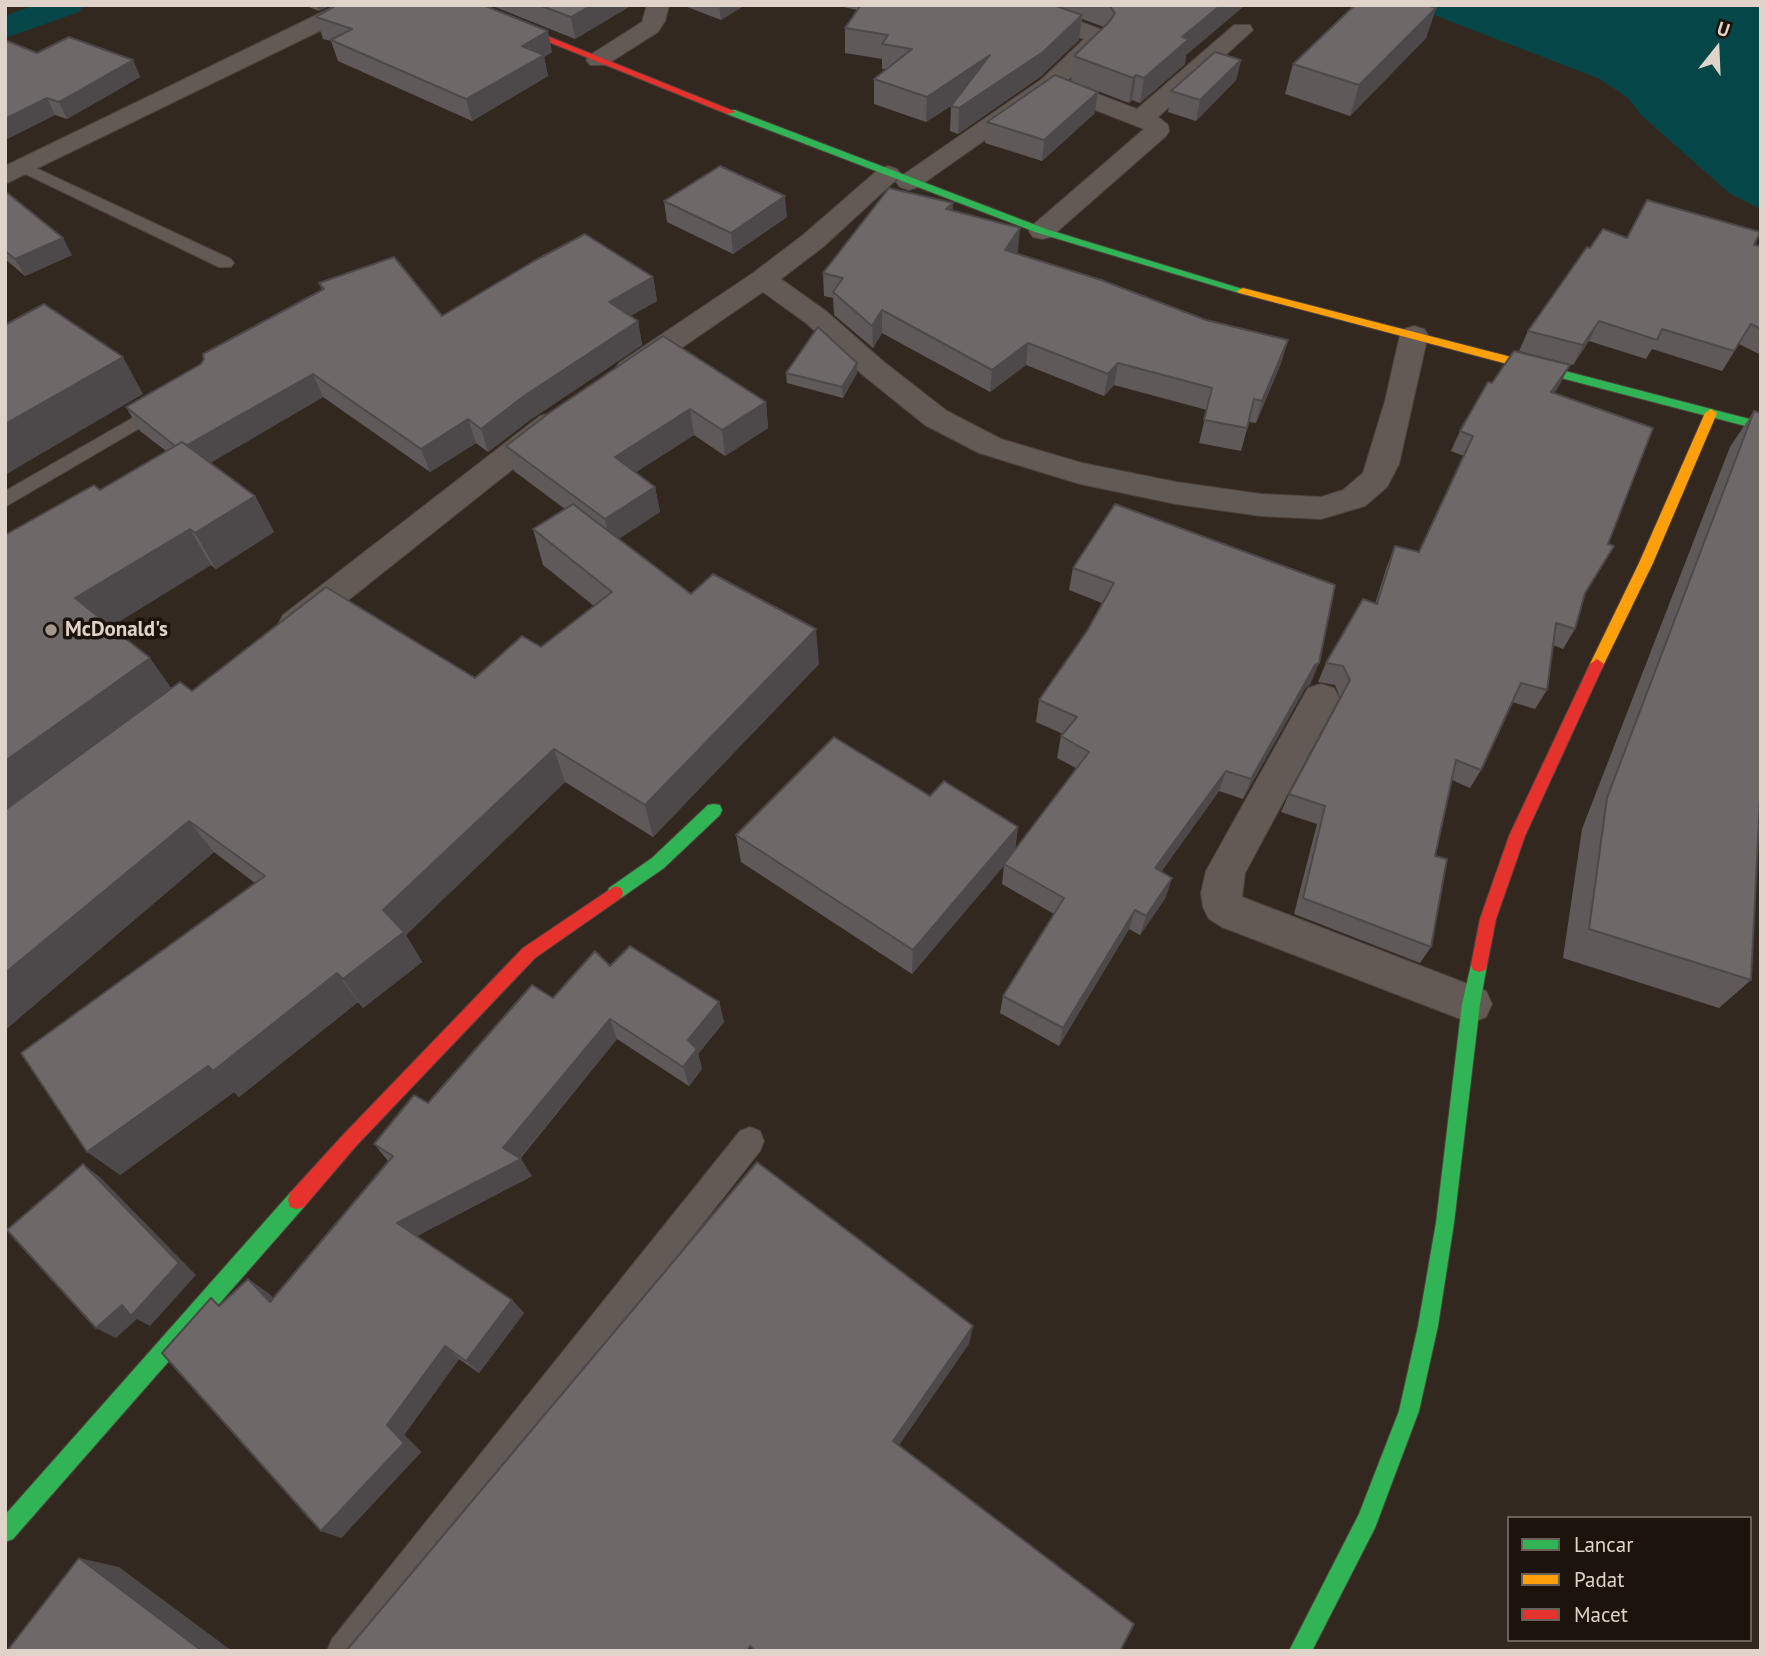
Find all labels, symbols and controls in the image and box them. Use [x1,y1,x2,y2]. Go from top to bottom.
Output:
north arrow [1682,14,1752,84]
text: U [1714,16,1733,42]
place label: McDonald's [65,617,168,643]
marker: McDonald's [43,622,59,638]
legend [1507,1516,1752,1642]
text: Lancar [1574,1531,1633,1558]
text: Padat [1574,1566,1624,1593]
text: Macet [1574,1601,1628,1628]

